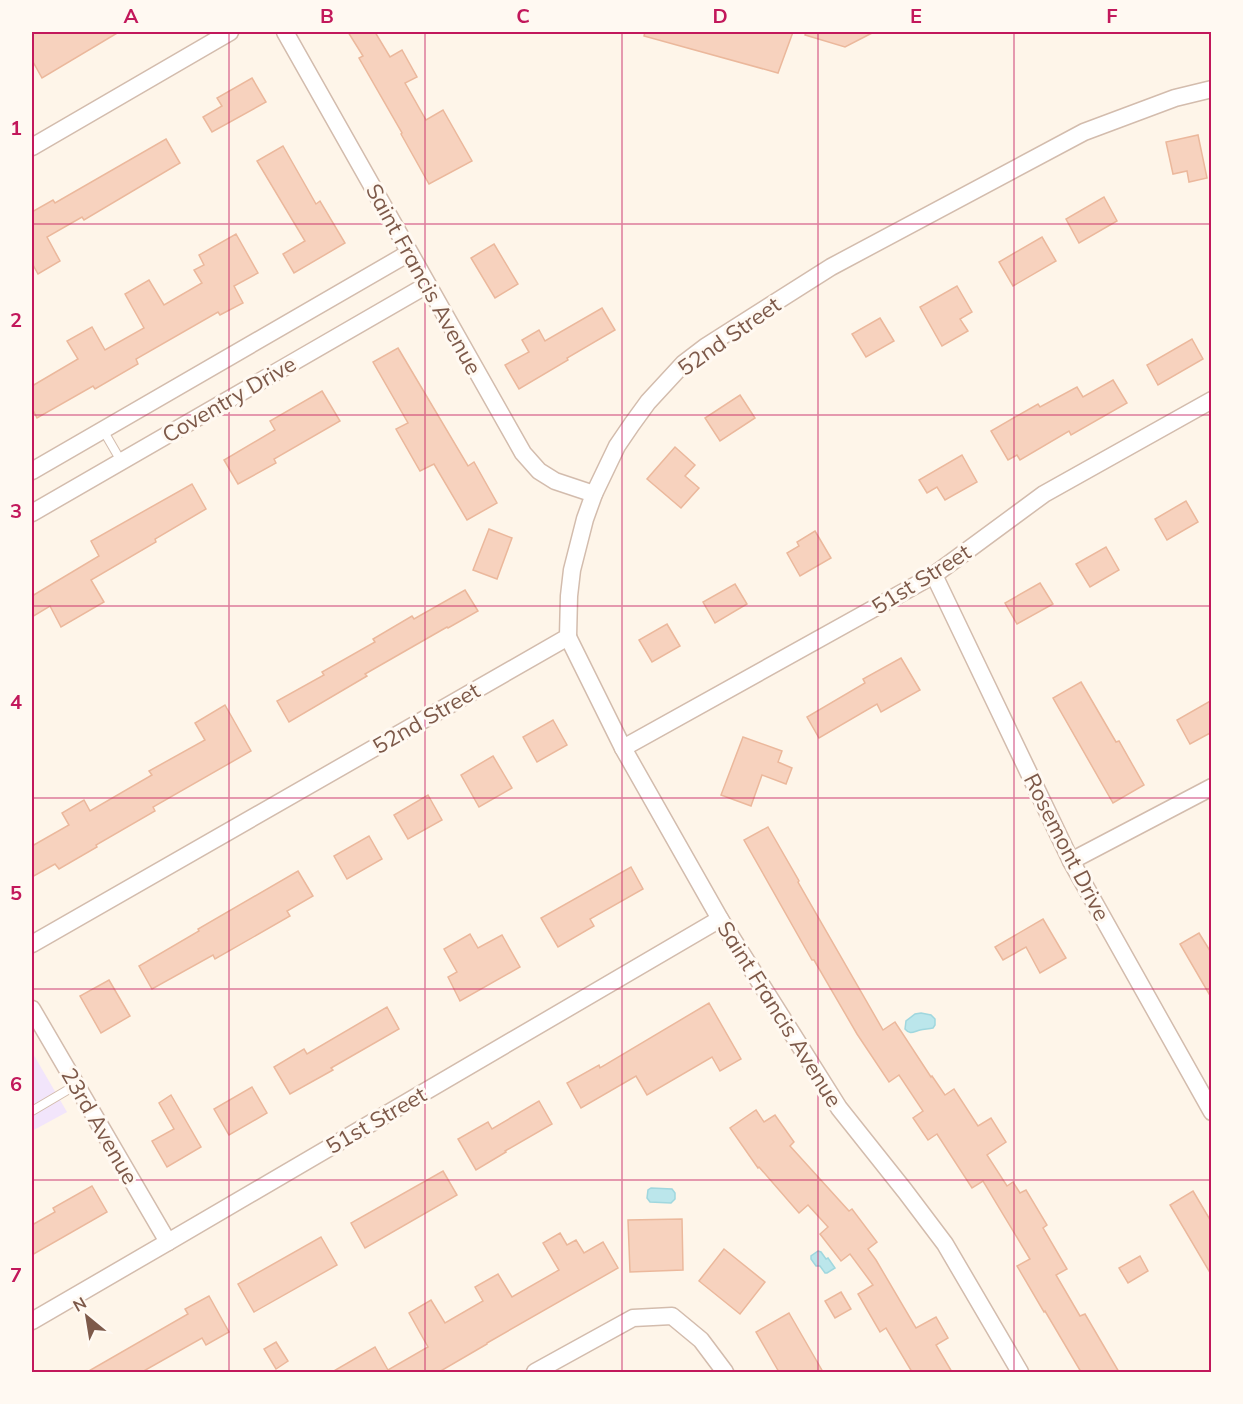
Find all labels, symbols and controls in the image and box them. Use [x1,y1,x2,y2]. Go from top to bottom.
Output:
text: A [124,3,139,28]
text: B [320,3,334,28]
text: C [516,3,530,28]
text: D [712,3,728,28]
text: E [910,3,922,28]
text: F [1106,3,1118,28]
text: 1 [10,115,22,140]
street label: Saint Francis Avenue [360,179,488,379]
street label: 52nd Street [672,290,786,382]
text: 2 [10,307,22,332]
street label: Coventry Drive [157,349,301,449]
text: 3 [10,498,22,523]
street label: 51st Street [866,537,976,620]
street label: 52nd Street [367,676,485,760]
text: 4 [10,689,22,714]
street label: Rosemont Drive [1018,769,1116,925]
text: 5 [10,880,22,905]
street label: Saint Francis Avenue [711,916,849,1112]
street label: 23rd Avenue [55,1063,145,1189]
text: 6 [10,1071,22,1096]
street label: 51st Street [321,1080,432,1160]
text: 7 [10,1262,22,1287]
north arrow [57,1287,117,1347]
text: N [69,1292,90,1316]

